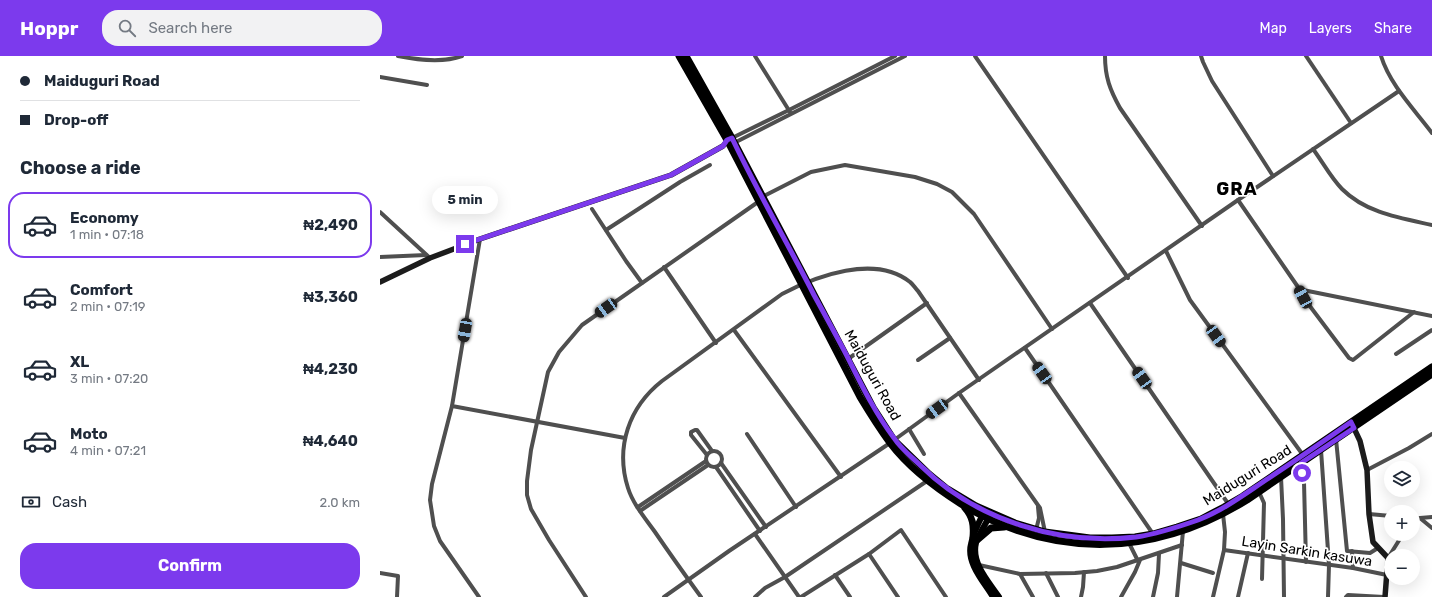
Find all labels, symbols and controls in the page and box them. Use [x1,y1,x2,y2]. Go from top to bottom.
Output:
search box [102,10,382,46]
text: Hoppr [20,17,78,40]
icon: search [116,17,138,39]
text: Search here [148,19,233,37]
text: Map [1260,20,1287,37]
text: Layers [1309,20,1352,37]
text: Share [1374,20,1412,37]
text: Maiduguri Road [44,72,160,90]
text: Drop-off [44,111,108,129]
text: Choose a ride [20,157,141,179]
district label: GRA [1216,178,1258,200]
callout: 5 min [432,186,498,214]
text: 5 min [447,192,483,207]
icon: car [22,207,58,243]
text: Economy [70,209,139,227]
text: ₦2,490 [303,216,358,234]
text: 1 min · 07:18 [70,227,144,242]
route end [456,235,474,253]
icon: car [22,279,58,315]
text: Comfort [70,281,133,299]
car [1292,284,1314,310]
text: ₦3,360 [303,288,358,306]
car [593,296,619,320]
text: 2 min · 07:19 [70,299,146,314]
car [457,317,473,343]
car [1204,323,1228,349]
street label: Maiduguri Road [841,327,905,424]
icon: car [22,351,58,387]
text: XL [70,353,89,371]
text: ₦4,230 [303,360,358,378]
car [1030,360,1054,386]
car [1130,365,1154,391]
text: 3 min · 07:20 [70,371,148,386]
car [924,397,950,421]
icon: car [22,423,58,459]
text: Moto [70,425,108,443]
text: ₦4,640 [303,432,358,450]
street label: Maiduguri Road [1200,441,1295,509]
text: 4 min · 07:21 [70,443,146,458]
map controls [1384,461,1420,585]
button: layers [1384,461,1420,497]
route start [1293,464,1311,482]
icon: cash [20,491,42,513]
text: Cash [52,493,87,511]
text: 2.0 km [320,495,360,510]
button: + [1384,505,1420,541]
street label: Layin Sarkin kasuwa [1240,533,1373,570]
button: Confirm [20,543,360,589]
button: − [1384,549,1420,585]

